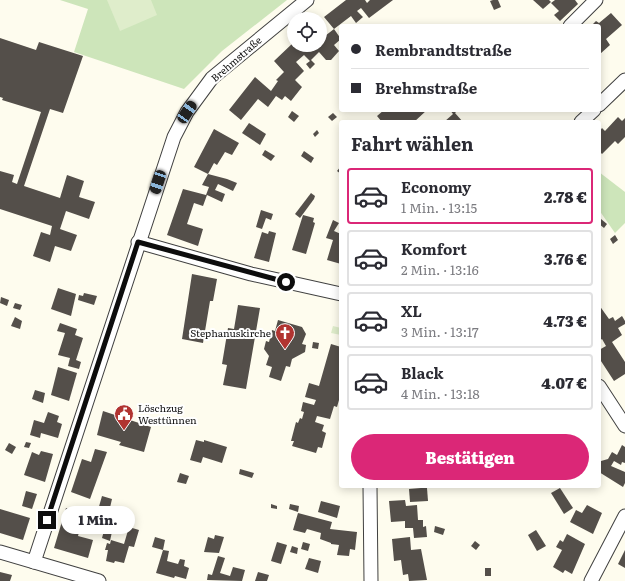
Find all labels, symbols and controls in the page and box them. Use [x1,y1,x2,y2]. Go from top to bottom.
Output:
map controls [287,12,327,52]
button: locate [287,12,327,52]
street label: Brehmstraße [207,32,264,85]
text: Rembrandtstraße [375,38,512,61]
text: Brehmstraße [375,76,477,99]
car [175,99,199,125]
text: Fahrt wählen [351,130,474,157]
car [149,169,167,195]
text: Economy [401,175,471,198]
icon: car [353,178,389,214]
text: 2.78 € [544,185,587,208]
text: 1 Min. · 13:15 [401,198,477,217]
text: Komfort [401,237,467,260]
icon: car [353,240,389,276]
text: 3.76 € [544,247,587,270]
text: 2 Min. · 13:16 [401,260,479,279]
route start [277,273,295,291]
text: XL [401,299,422,322]
icon: car [353,302,389,338]
text: 4.73 € [543,309,587,332]
church icon: Stephanuskirche [274,322,296,350]
text: 3 Min. · 13:17 [401,322,479,341]
place label: Stephanuskirche [190,325,271,340]
text: Black [401,361,444,384]
icon: car [353,364,389,400]
text: 4.07 € [541,371,587,394]
text: 4 Min. · 13:18 [401,384,480,403]
place label: Löschzug Westtünnen [138,400,197,427]
public building icon: Löschzug Westtünnen [113,403,135,431]
button: Bestätigen [351,434,589,480]
callout: 1 Min. [61,506,135,534]
text: 1 Min. [78,510,118,529]
route end [38,511,56,529]

